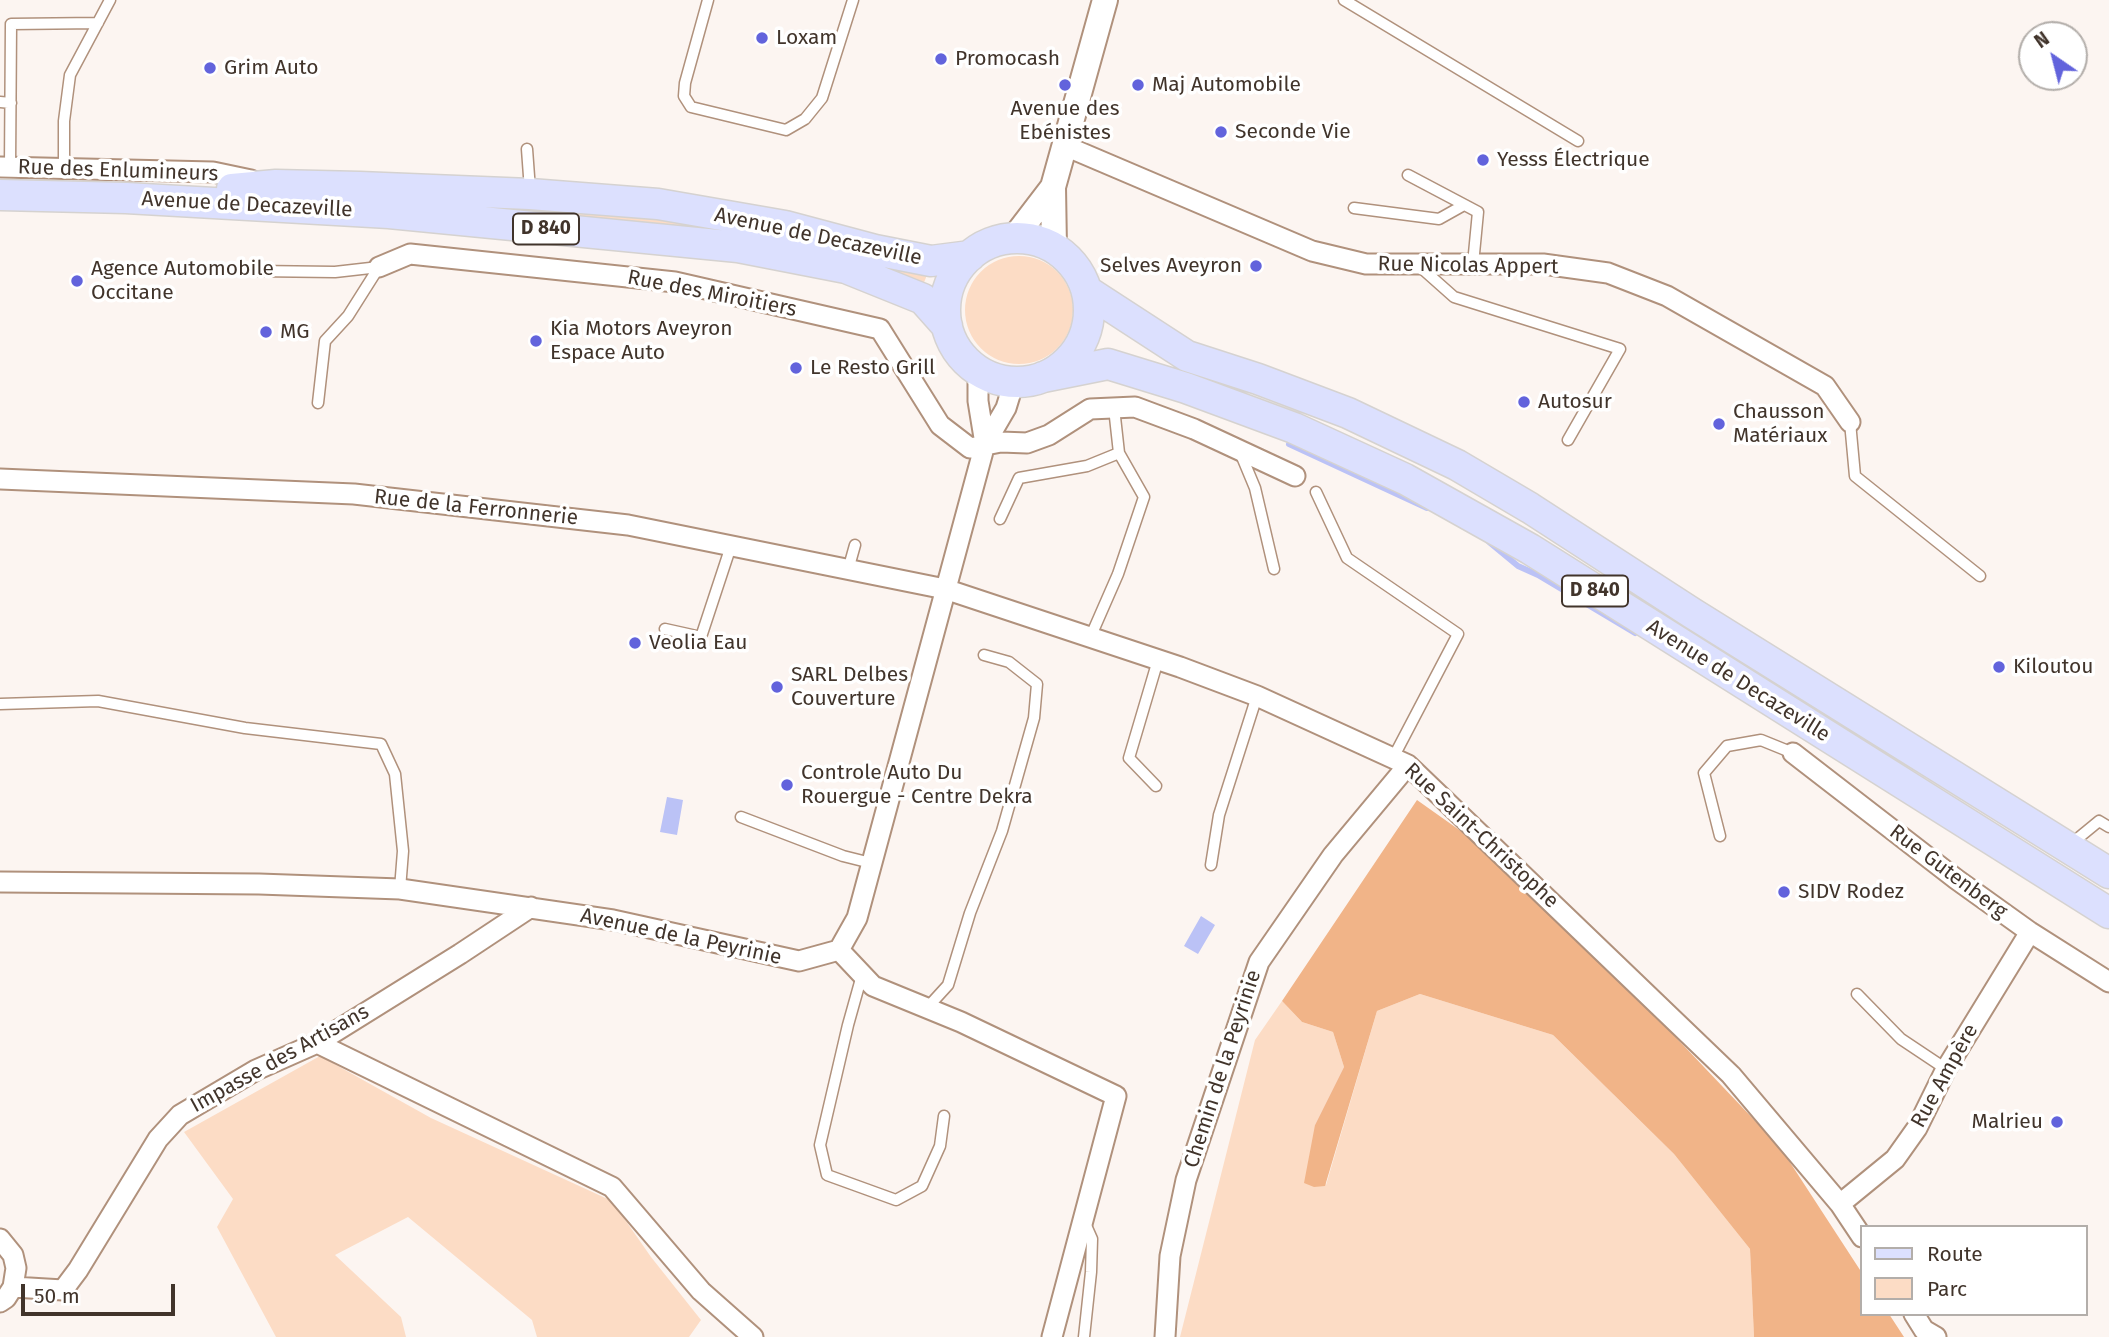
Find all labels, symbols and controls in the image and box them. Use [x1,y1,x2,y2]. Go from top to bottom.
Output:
north arrow [2018,21,2088,91]
place label: Loxam [776,25,837,51]
text: N [2030,27,2054,53]
marker: Loxam [754,30,770,46]
place label: Promocash [955,46,1060,72]
marker: Promocash [933,51,949,67]
place label: Grim Auto [224,55,319,81]
marker: Grim Auto [202,60,218,76]
place label: Maj Automobile [1152,72,1301,98]
marker: Avenue des Ebénistes [1057,77,1073,93]
marker: Maj Automobile [1130,77,1146,93]
place label: Avenue des Ebénistes [1010,96,1120,146]
place label: Seconde Vie [1235,119,1351,145]
marker: Seconde Vie [1213,124,1229,140]
place label: Yesss Électrique [1497,147,1650,173]
marker: Yesss Électrique [1475,152,1491,168]
street label: Rue des Enlumineurs [17,155,219,187]
street label: Avenue de Decazeville [141,187,353,223]
street label: Avenue de Decazeville [712,203,924,271]
road number: D 840 [513,214,579,244]
street label: Rue Nicolas Appert [1377,252,1559,280]
place label: Selves Aveyron [1100,253,1242,279]
place label: Agence Automobile Occitane [91,256,274,306]
marker: Selves Aveyron [1248,258,1264,274]
street label: Rue des Miroitiers [625,265,799,323]
marker: Agence Automobile Occitane [69,273,85,289]
place label: Kia Motors Aveyron Espace Auto [550,316,733,366]
place label: MG [280,319,309,345]
marker: MG [258,324,274,340]
marker: Kia Motors Aveyron Espace Auto [528,333,544,349]
place label: Le Resto Grill [810,355,935,381]
marker: Le Resto Grill [788,360,804,376]
place label: Autosur [1538,389,1612,415]
marker: Autosur [1516,394,1532,410]
place label: Chausson Matériaux [1733,399,1827,449]
marker: Chausson Matériaux [1711,416,1727,432]
street label: Rue de la Ferronnerie [373,485,579,531]
road number: D 840 [1562,576,1628,606]
street label: Avenue de Decazeville [1642,614,1834,748]
place label: Veolia Eau [649,630,748,656]
marker: Veolia Eau [627,635,643,651]
place label: Kiloutou [2013,654,2094,680]
marker: Kiloutou [1991,659,2007,675]
place label: SARL Delbes Couverture [791,662,908,712]
marker: SARL Delbes Couverture [769,679,785,695]
street label: Rue Saint-Christophe [1399,758,1563,914]
place label: Controle Auto Du Rouergue - Centre Dekra [801,760,1033,810]
marker: Controle Auto Du Rouergue - Centre Dekra [779,777,795,793]
street label: Rue Gutenberg [1884,819,2012,925]
place label: SIDV Rodez [1798,879,1904,905]
marker: SIDV Rodez [1776,884,1792,900]
street label: Avenue de la Peyrinie [578,903,784,971]
street label: Chemin de la Peyrinie [1179,967,1267,1171]
street label: Impasse des Artisans [186,999,374,1119]
street label: Rue Ampère [1906,1020,1984,1132]
place label: Malrieu [1972,1109,2043,1135]
marker: Malrieu [2049,1114,2065,1130]
legend [1860,1225,2088,1316]
text: Route [1927,1241,1983,1267]
scale bar [24,1270,178,1314]
text: Parc [1927,1276,1967,1302]
text: 50 m [34,1283,80,1309]

